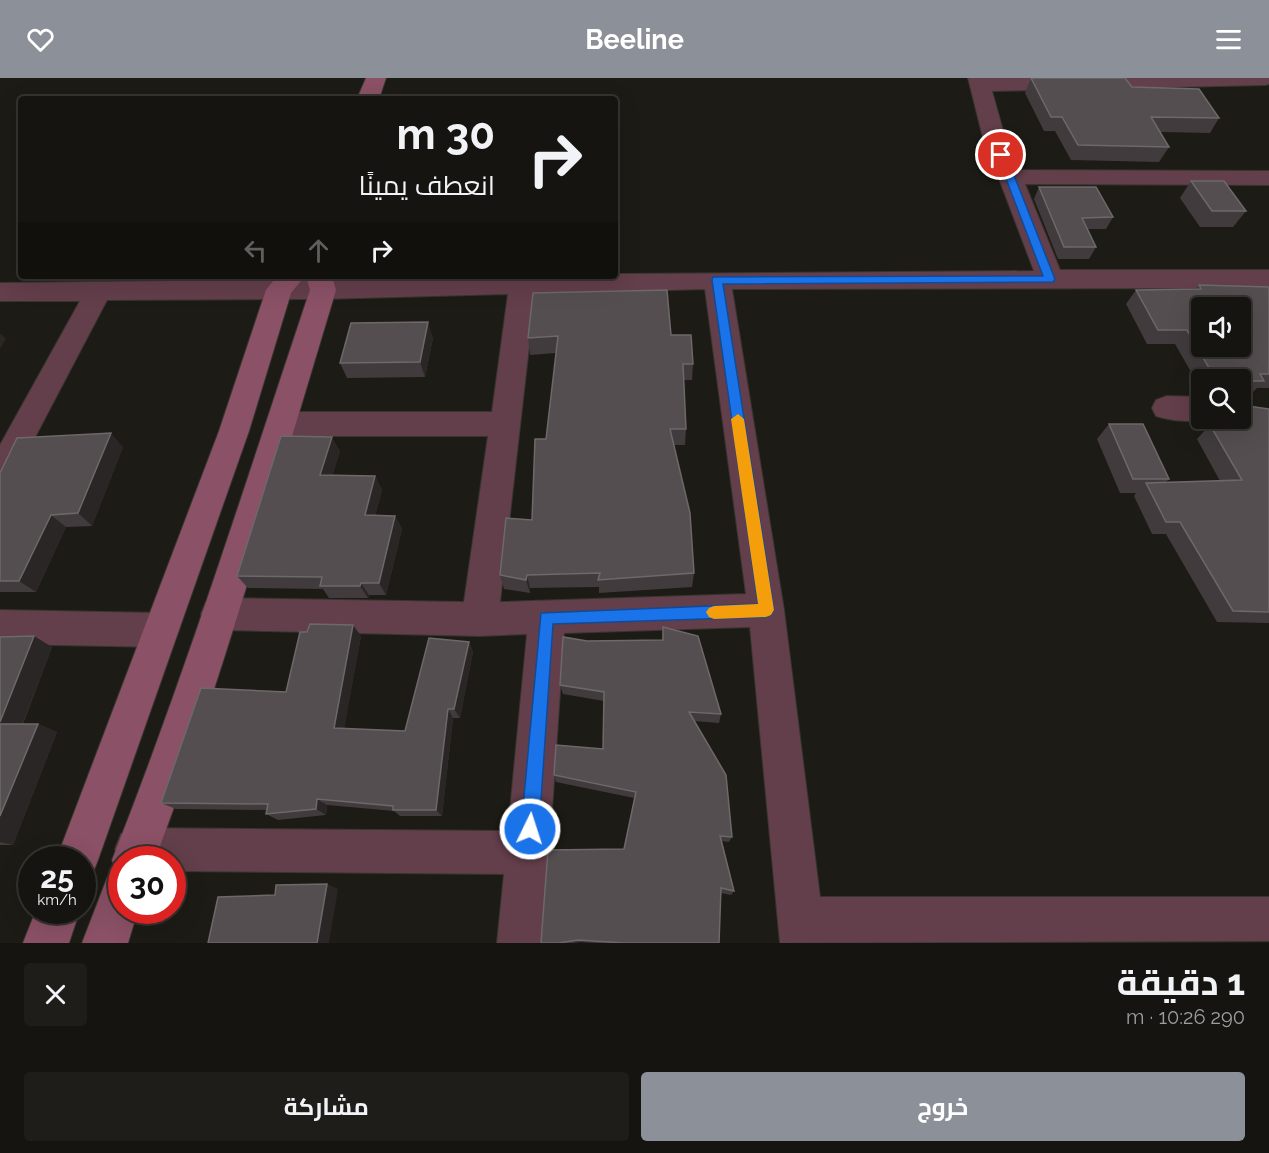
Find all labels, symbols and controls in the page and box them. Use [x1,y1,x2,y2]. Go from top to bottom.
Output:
icon: heart [24,23,57,56]
icon: menu [1212,23,1245,56]
text: Beeline [585,24,684,55]
text: 30 m [397,110,495,159]
icon: right [516,120,594,198]
pin [975,129,1026,180]
icon: arrive [984,138,1017,171]
text: انعطف يمينًا [358,170,495,201]
icon: left [239,234,272,267]
icon: ahead [302,234,335,267]
icon: right [365,234,398,267]
map controls [1191,297,1251,429]
button: sound [1191,297,1251,357]
button: search [1191,369,1251,429]
position arrow [498,797,562,861]
speed limit sign: 30 [108,846,186,924]
text: 25 [40,860,74,895]
text: km/h [37,891,77,909]
text: 1 دقيقة [1117,961,1245,1003]
button: close [24,963,87,1026]
text: 290 m · 10:26 [1126,1005,1245,1029]
button: مشاركة [24,1072,629,1141]
button: خروج [641,1072,1245,1141]

